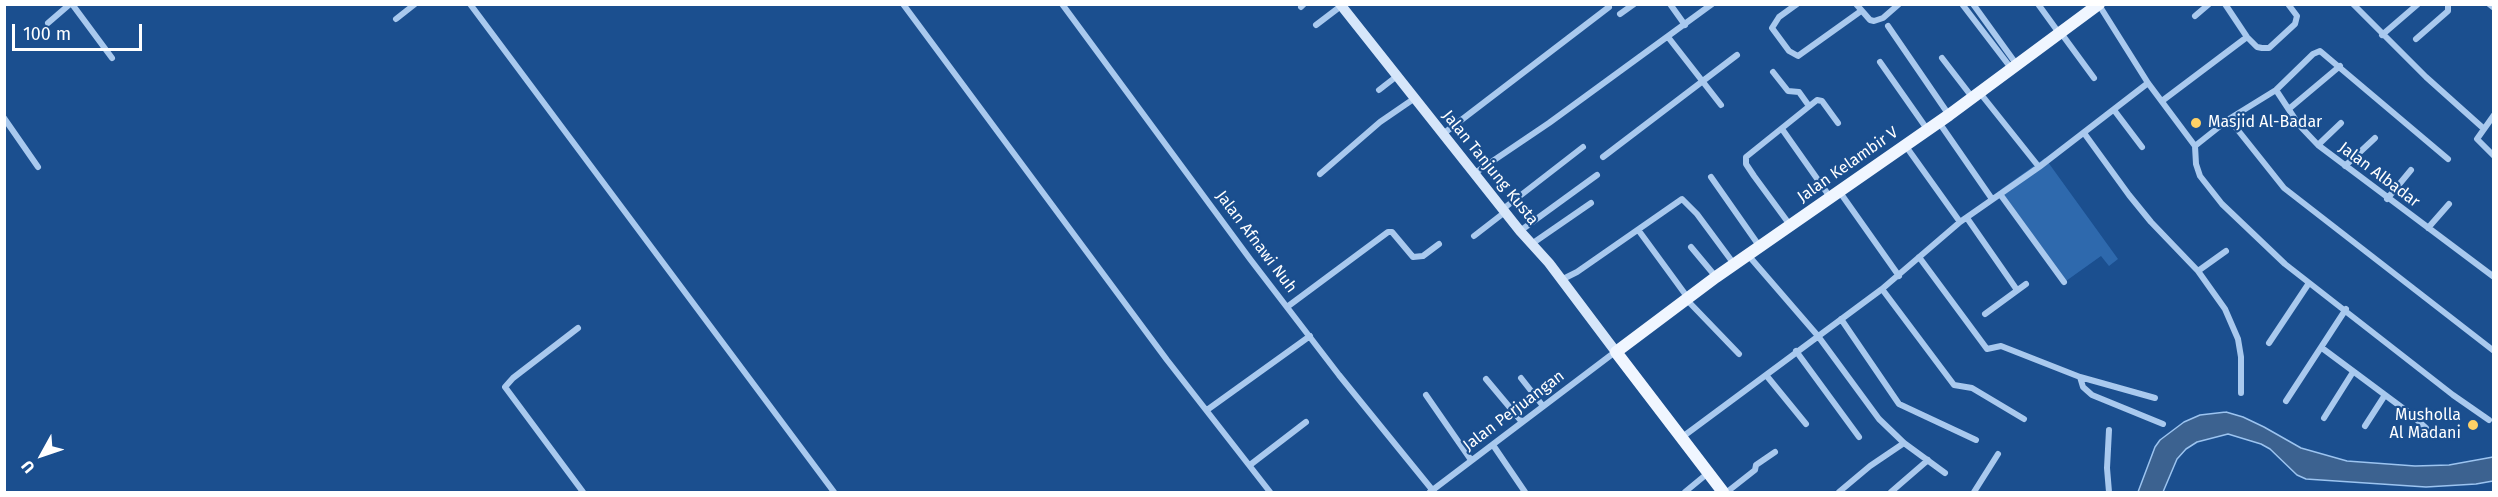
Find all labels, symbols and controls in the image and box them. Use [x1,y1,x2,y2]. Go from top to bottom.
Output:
scale bar [15,12,146,50]
text: 100 m [23,23,71,45]
street label: Jalan Tanjung Kusta [1438,107,1542,229]
place label: Masjid Al-Badar [2208,113,2322,133]
marker: Masjid Al-Badar [2189,116,2203,130]
street label: Jalan Kelambir V [1794,123,1902,207]
street label: Jalan Albadar [2335,138,2423,212]
street label: Jalan Afnawi Nuh [1211,187,1301,297]
street label: Jalan Perjuangan [1460,367,1568,455]
place label: Musholla Al Madani [2390,406,2461,444]
marker: Musholla Al Madani [2466,418,2480,432]
north arrow [12,425,72,485]
text: U [17,457,38,477]

